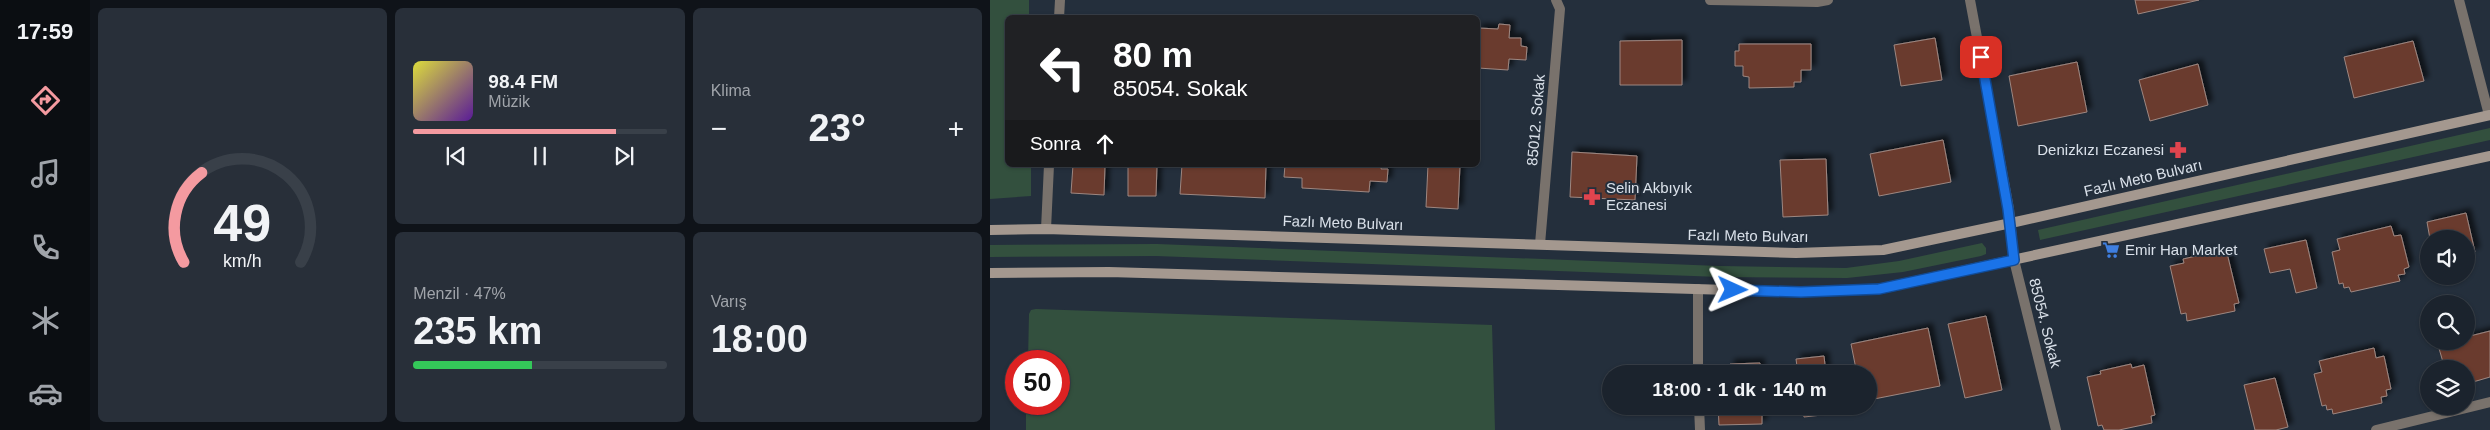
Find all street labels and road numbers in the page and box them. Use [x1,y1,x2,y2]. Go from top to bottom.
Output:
street label: 85012. Sokak [1523,73,1548,166]
street label: Fazlı Meto Bulvarı [2082,156,2204,199]
street label: Fazlı Meto Bulvarı [1282,212,1404,233]
street label: Fazlı Meto Bulvarı [1687,226,1809,245]
street label: 85054. Sokak [2026,276,2065,370]

